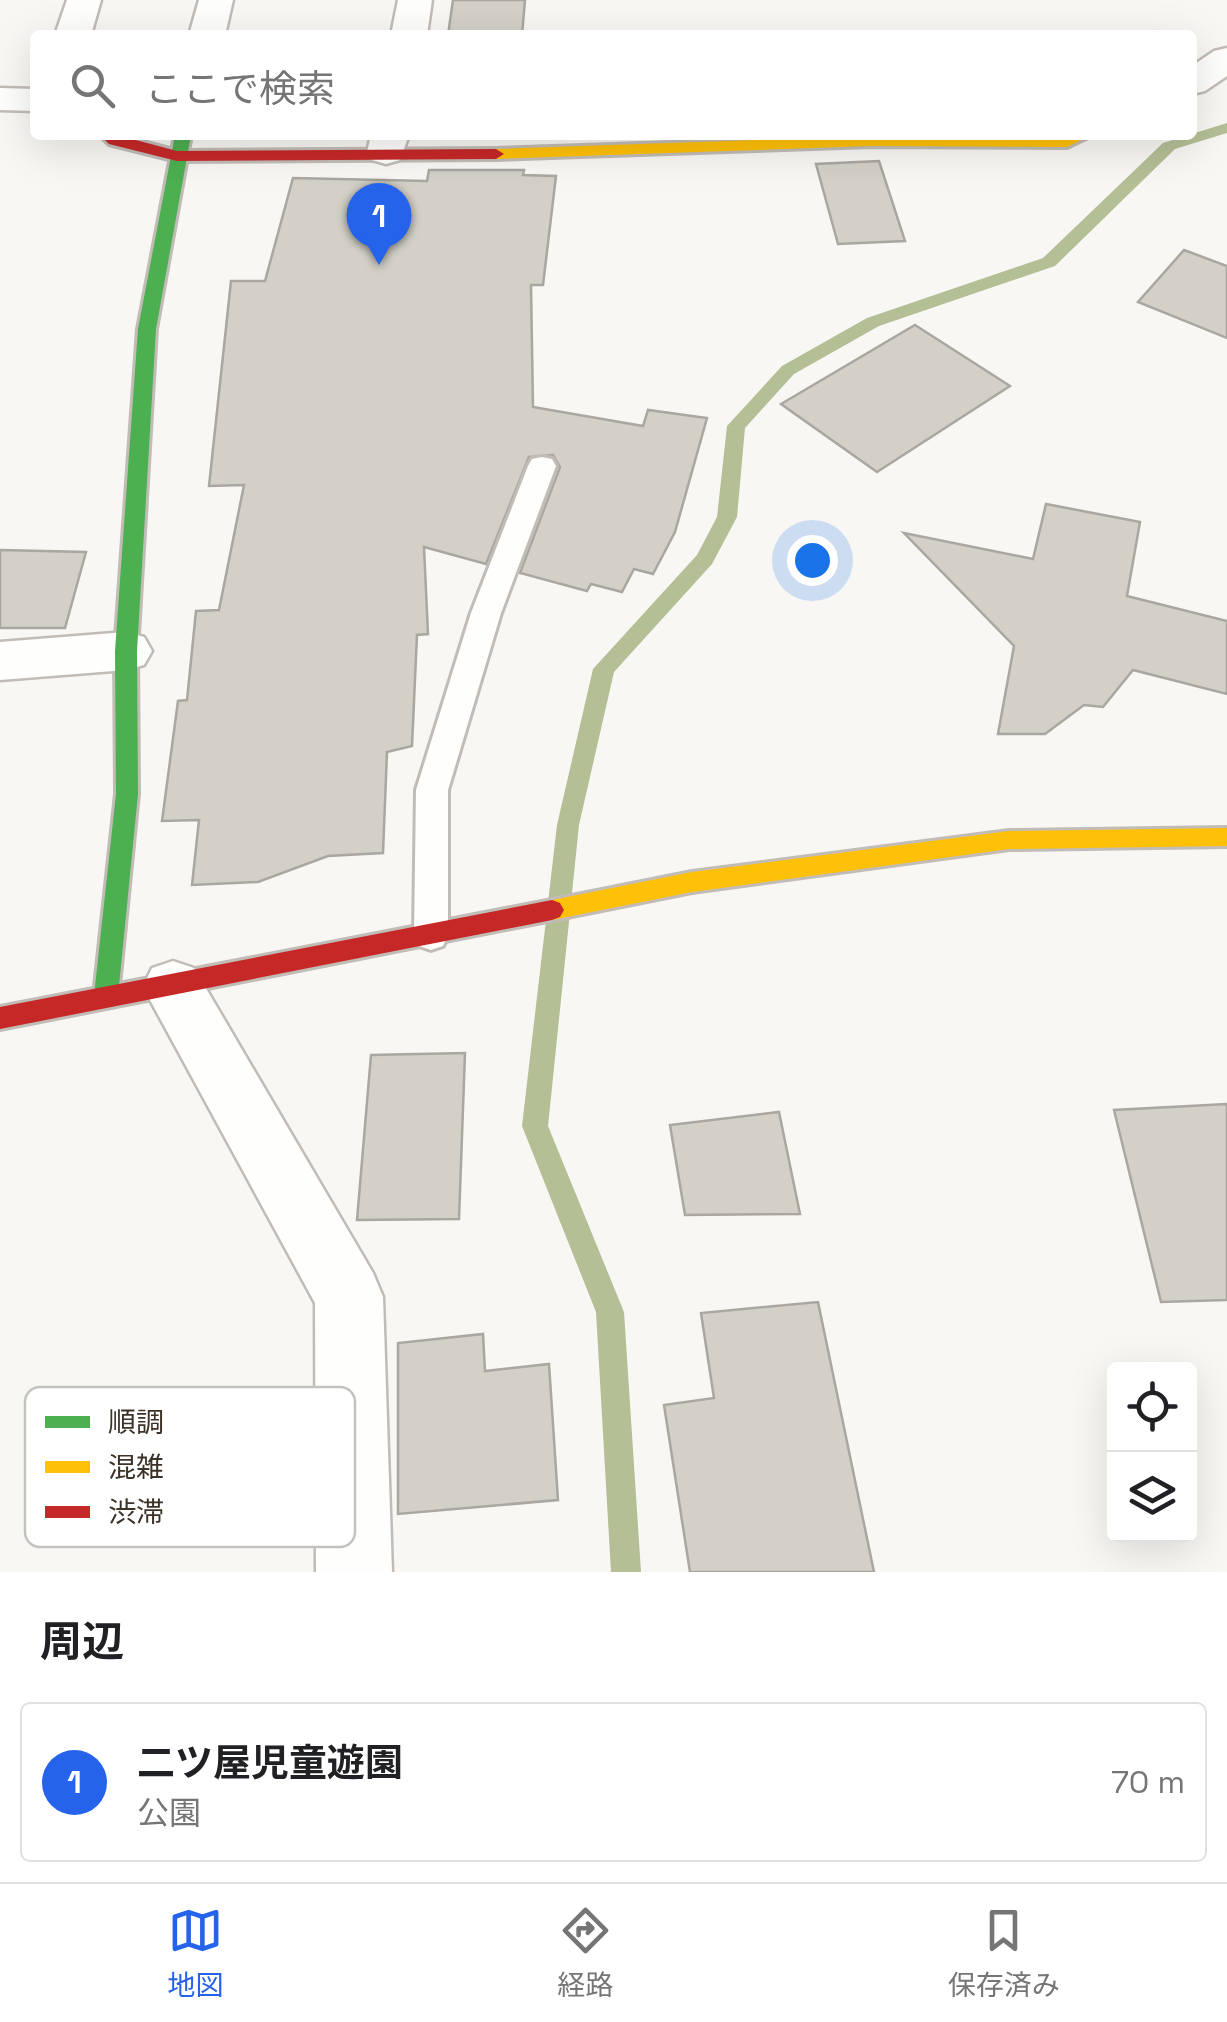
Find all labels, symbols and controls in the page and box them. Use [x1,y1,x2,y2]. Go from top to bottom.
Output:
search box [30,30,1197,140]
icon: search [65,58,120,113]
text: ここで検索 [145,65,335,113]
pin: 1 [346,182,412,265]
your location [787,535,838,586]
map controls [1107,1362,1197,1542]
button: locate [1107,1362,1197,1452]
legend [25,1387,355,1547]
text: 順調 [108,1404,164,1440]
text: 混雑 [108,1449,164,1485]
button: layers [1107,1452,1197,1542]
text: 渋滞 [108,1494,164,1530]
text: 周辺 [40,1615,124,1668]
text: 二ツ屋児童遊園 [137,1739,403,1787]
text: 1 [67,1762,82,1802]
text: 70 m [1111,1762,1185,1802]
text: 公園 [137,1793,201,1833]
tab: 地図 [167,1903,223,2003]
tab: 経路 [557,1903,614,2003]
tab: 保存済み [948,1903,1060,2003]

